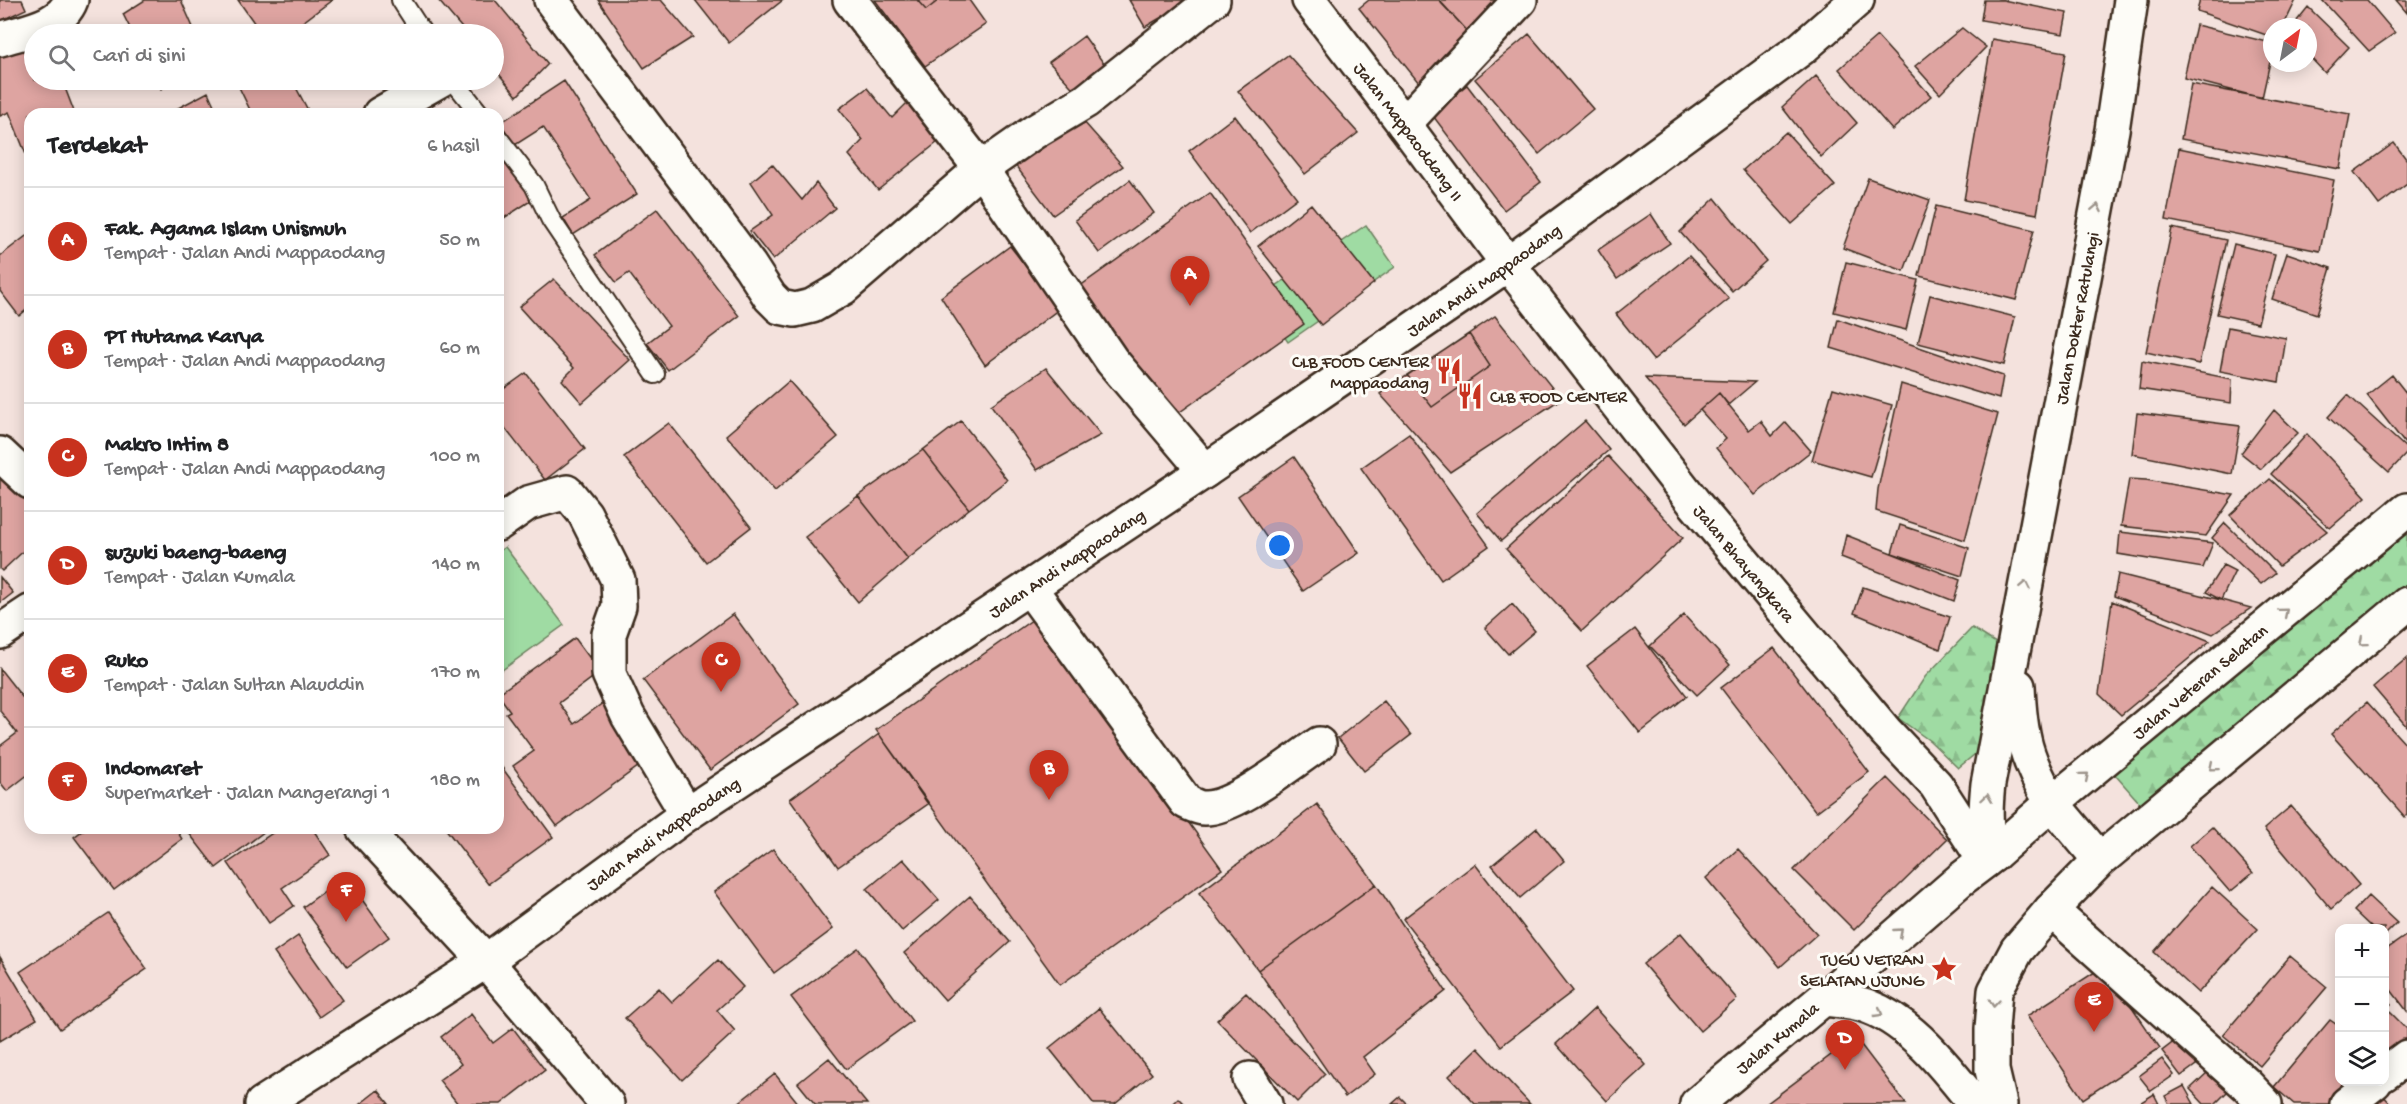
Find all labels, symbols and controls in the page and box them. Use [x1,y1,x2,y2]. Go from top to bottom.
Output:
north arrow [2263,18,2317,72]
search box [24,24,504,90]
icon: search [45,41,78,74]
text: Cari di sini [93,44,186,70]
street label: Jalan Mappaoddang II [1348,59,1466,207]
text: Terdekat [48,132,146,163]
text: 6 hasil [427,136,480,159]
one-way arrow [2090,204,2103,214]
text: Fak. Agama Islam Unismuh [105,217,346,243]
street label: Jalan Andi Mappaodang [1404,220,1566,343]
text: A [62,230,73,253]
text: 50 m [439,230,480,253]
street label: Jalan Dokter Ratulangi [2052,231,2105,406]
text: Tempat · Jalan Andi Mappaodang [105,243,385,266]
pin: A [1170,256,1210,306]
text: PT Hutama Karya [105,325,263,351]
text: B [62,338,73,361]
text: 60 m [440,338,480,361]
text: Tempat · Jalan Andi Mappaodang [105,351,385,374]
place label: CLB FOOD CENTER Mappaodang [1292,353,1430,395]
restaurant icon: CLB FOOD CENTER Mappaodang [1434,356,1464,386]
restaurant icon: CLB FOOD CENTER [1455,381,1485,411]
place label: CLB FOOD CENTER [1490,388,1628,409]
text: Makro Intim 8 [105,433,229,459]
text: C [62,446,73,469]
text: 100 m [430,446,480,469]
text: Tempat · Jalan Andi Mappaodang [105,459,385,482]
street label: Jalan Bhayangkara [1687,502,1799,629]
street label: Jalan Andi Mappaodang [986,505,1150,624]
your location [1265,531,1294,560]
text: suzuki baeng-baeng [105,541,286,567]
text: D [61,554,74,577]
text: 140 m [432,554,480,577]
text: Tempat · Jalan Kumala [105,567,295,590]
one-way arrow [2018,581,2031,591]
one-way arrow [2277,608,2288,619]
street label: Jalan Veteran Selatan [2129,621,2273,745]
one-way arrow [2359,635,2369,646]
pin: C [702,642,740,692]
text: Ruko [105,649,148,675]
text: E [61,662,74,685]
text: 170 m [431,662,480,685]
text: Tempat · Jalan Sultan Alauddin [105,675,364,698]
pin: B [1030,750,1068,800]
text: Indomaret [105,757,201,783]
one-way arrow [2209,759,2220,770]
text: F [62,770,73,793]
text: 180 m [431,770,480,793]
one-way arrow [2078,772,2089,783]
street label: Jalan Andi Mappaodang [584,774,745,897]
text: Supermarket · Jalan Mangerangi 1 [105,783,390,806]
one-way arrow [1980,793,1992,802]
pin: F [326,872,366,922]
map controls [2335,924,2389,1086]
button: + [2335,924,2389,978]
one-way arrow [1892,929,1903,940]
place label: TUGU VETRAN SELATAN UJUNG [1800,951,1925,993]
place icon: TUGU VETRAN SELATAN UJUNG [1929,954,1959,984]
button: − [2335,978,2389,1032]
pin: E [2074,982,2114,1032]
street label: Jalan Kumala [1733,998,1825,1080]
one-way arrow [1988,998,2001,1007]
one-way arrow [1873,1005,1883,1017]
pin: D [1826,1020,1864,1070]
button: layers [2335,1032,2389,1086]

